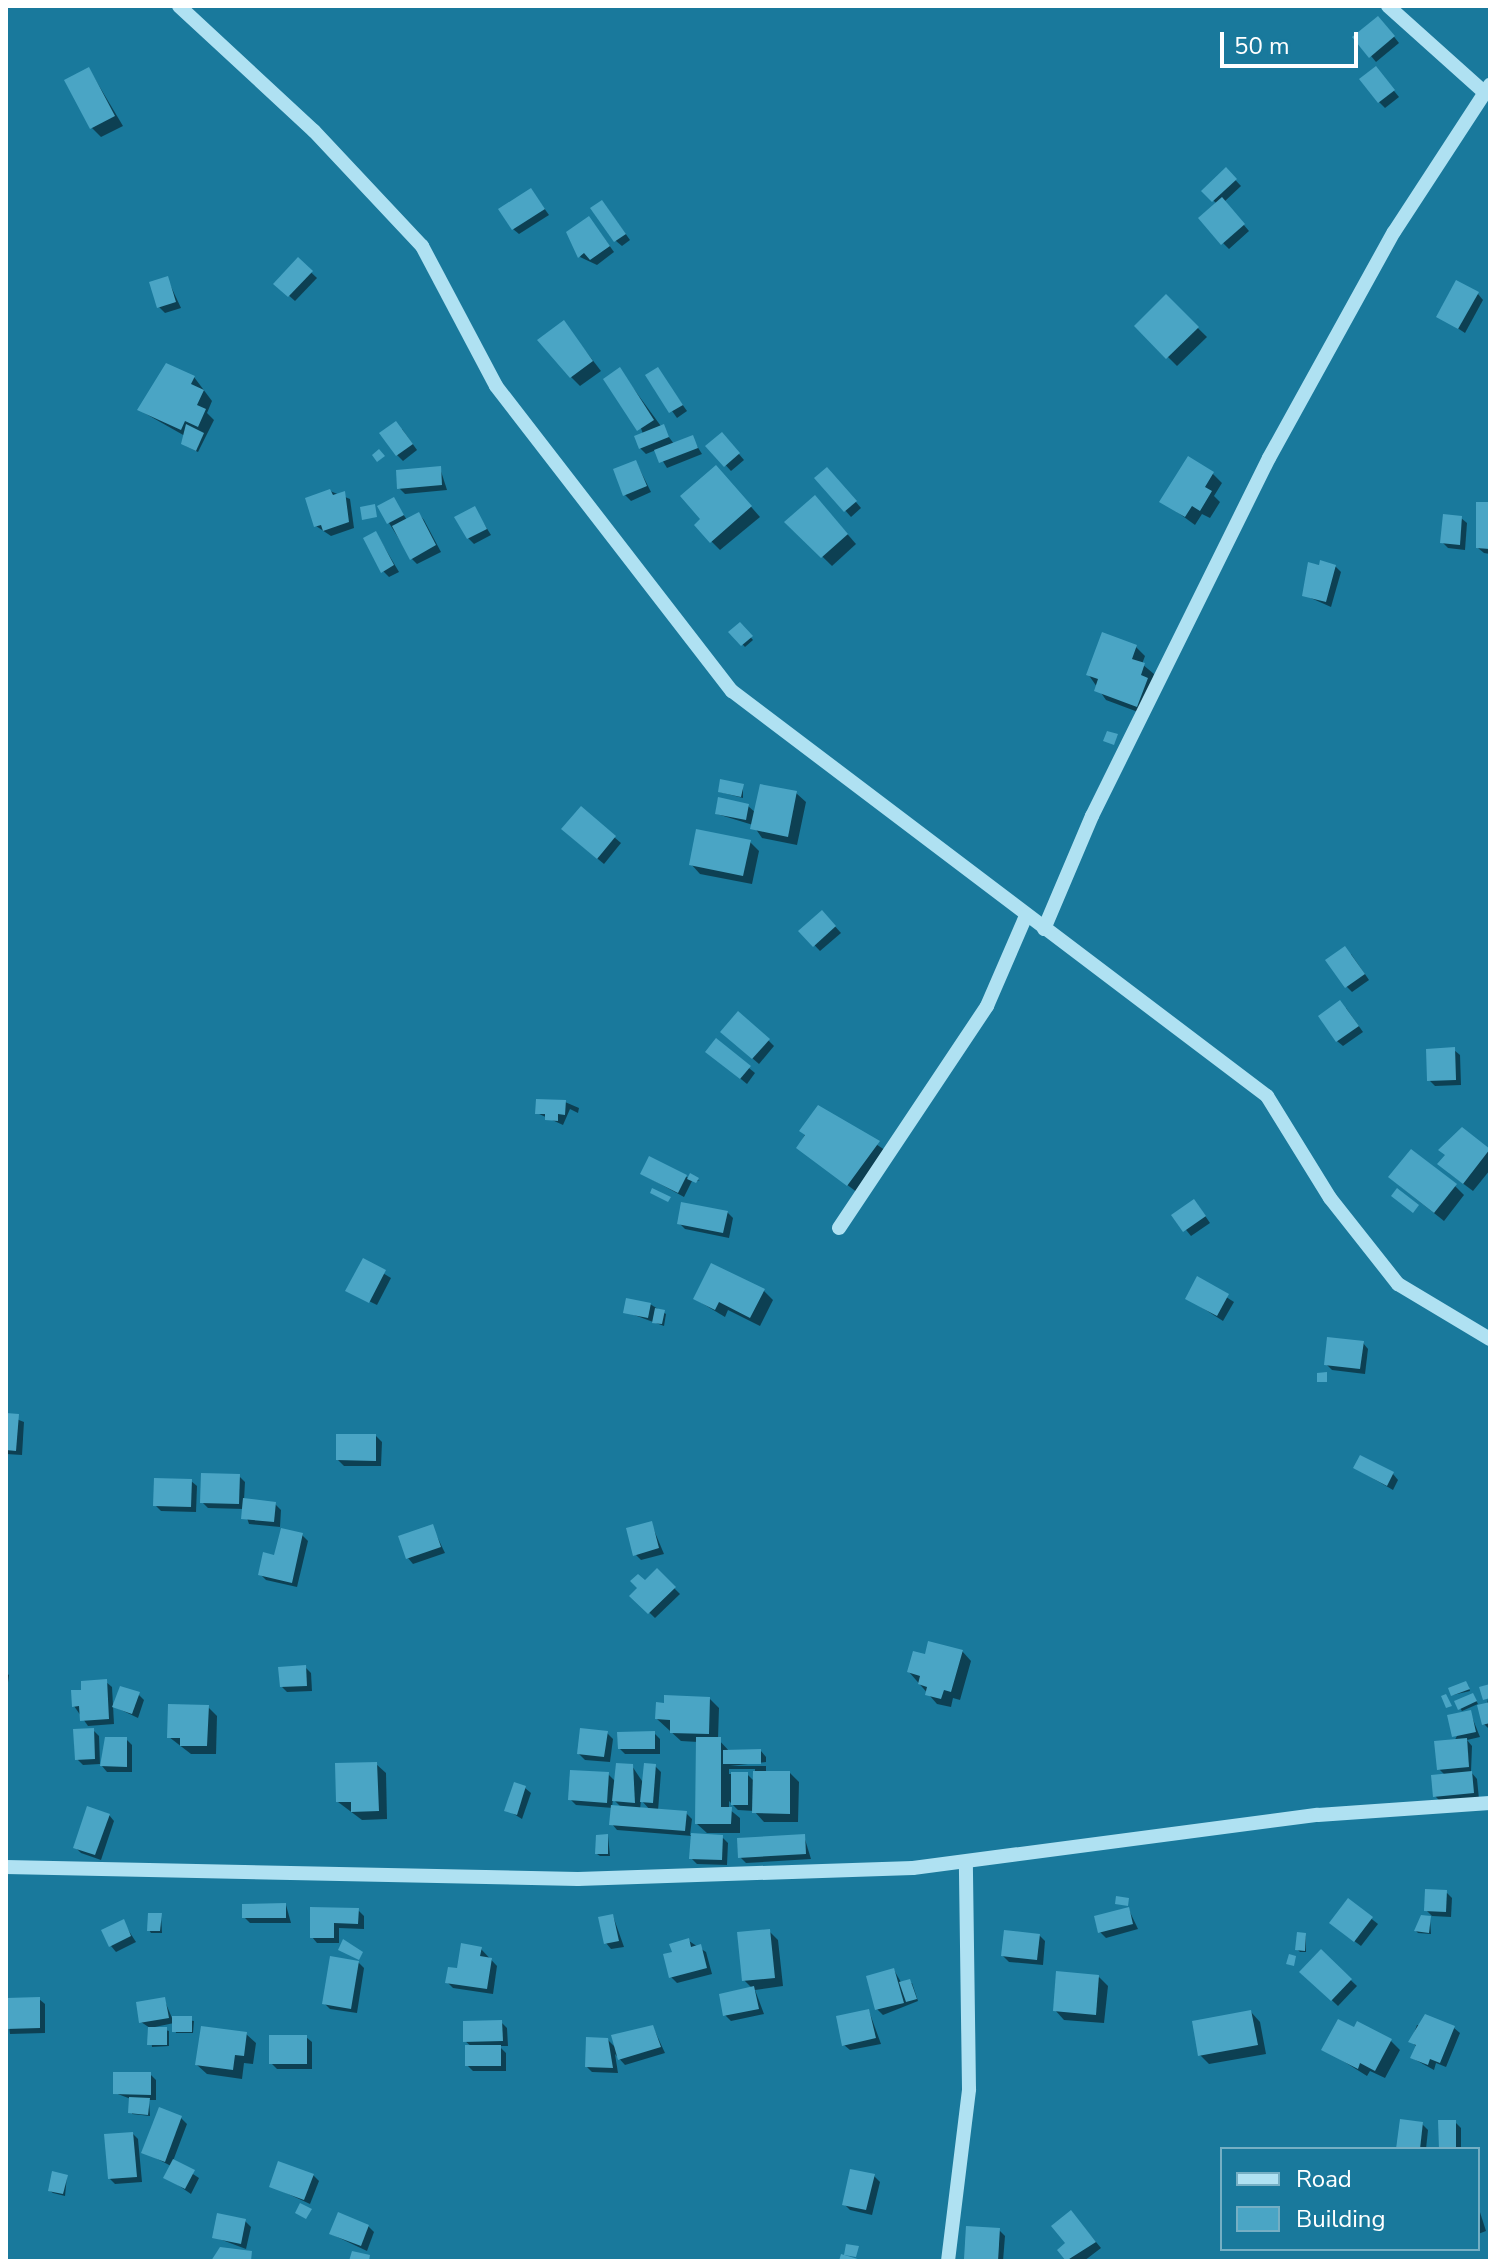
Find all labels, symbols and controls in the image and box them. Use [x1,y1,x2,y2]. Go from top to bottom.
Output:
scale bar [1224,16,1362,66]
text: 50 m [1234,30,1290,62]
legend [1220,2147,1480,2251]
text: Road [1296,2163,1352,2195]
text: Building [1296,2203,1386,2235]

